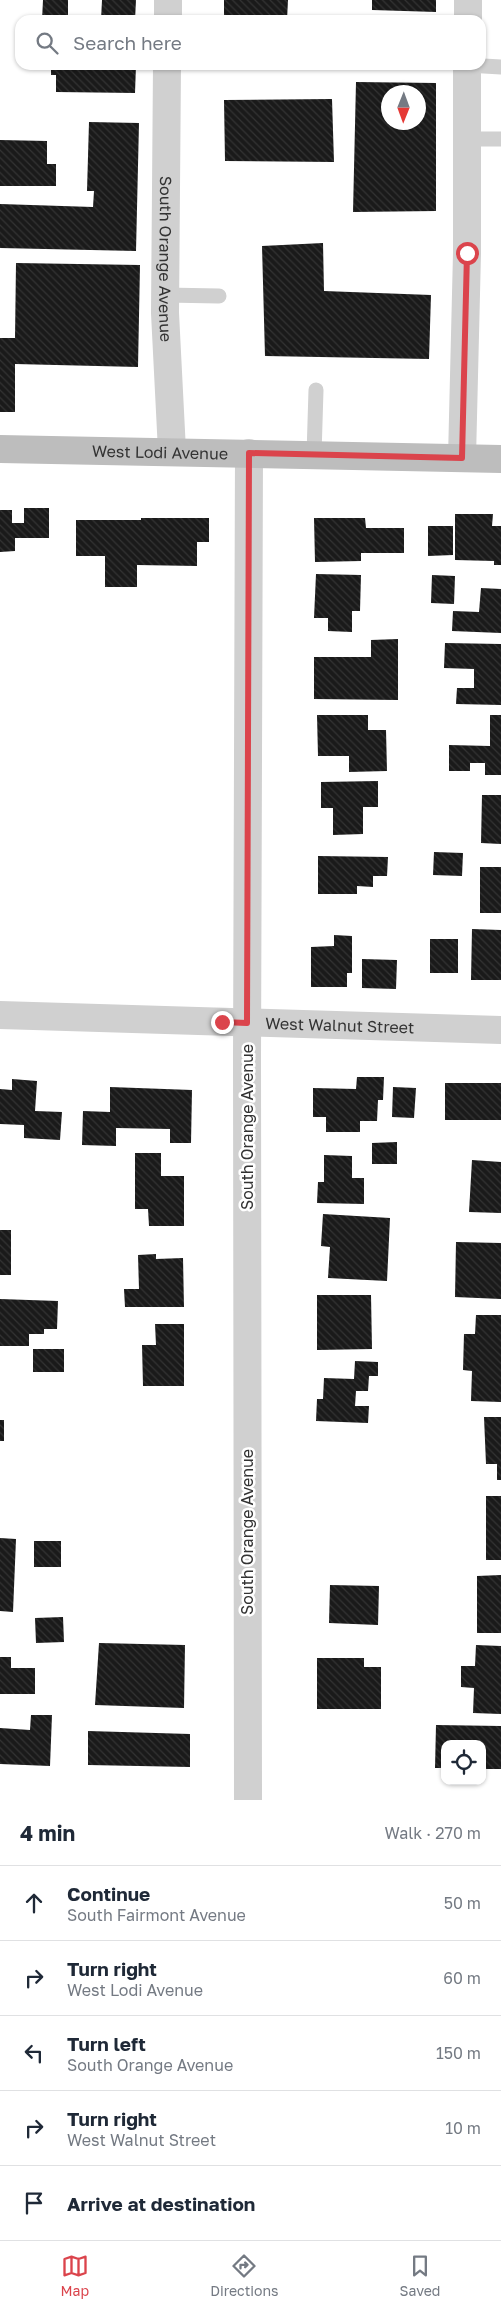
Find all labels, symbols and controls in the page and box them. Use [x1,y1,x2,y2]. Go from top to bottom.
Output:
search box [15,15,486,70]
icon: search [33,29,61,57]
text: Search here [73,31,182,54]
north arrow [381,85,426,130]
street label: South Orange Avenue [155,176,176,343]
route start [456,242,479,265]
street label: West Lodi Avenue [92,441,228,464]
route end [211,1011,234,1034]
street label: West Walnut Street [265,1013,415,1037]
street label: South Orange Avenue [237,1044,257,1210]
street label: South Orange Avenue [237,1449,257,1615]
map controls [441,1740,486,1785]
button: locate [441,1740,486,1785]
text: 4 min [20,1820,75,1846]
text: Walk · 270 m [384,1823,481,1843]
text: Continue [67,1882,150,1905]
icon: ahead [20,1889,48,1917]
text: 50 m [444,1893,481,1913]
text: South Fairmont Avenue [67,1905,246,1925]
text: Turn right [67,1957,157,1980]
icon: right [20,1964,48,1992]
text: 60 m [443,1968,481,1988]
text: West Lodi Avenue [67,1980,203,2000]
text: Turn left [67,2032,146,2055]
icon: left [20,2039,48,2067]
text: 150 m [436,2043,481,2063]
text: South Orange Avenue [67,2055,233,2075]
text: Turn right [67,2107,157,2130]
icon: right [20,2114,48,2142]
text: 10 m [445,2118,481,2138]
text: West Walnut Street [67,2130,216,2150]
icon: arrive [20,2189,48,2217]
text: Arrive at destination [67,2192,255,2215]
tab: Map [61,2252,89,2299]
tab: Directions [210,2252,279,2299]
tab: Saved [400,2252,440,2299]

